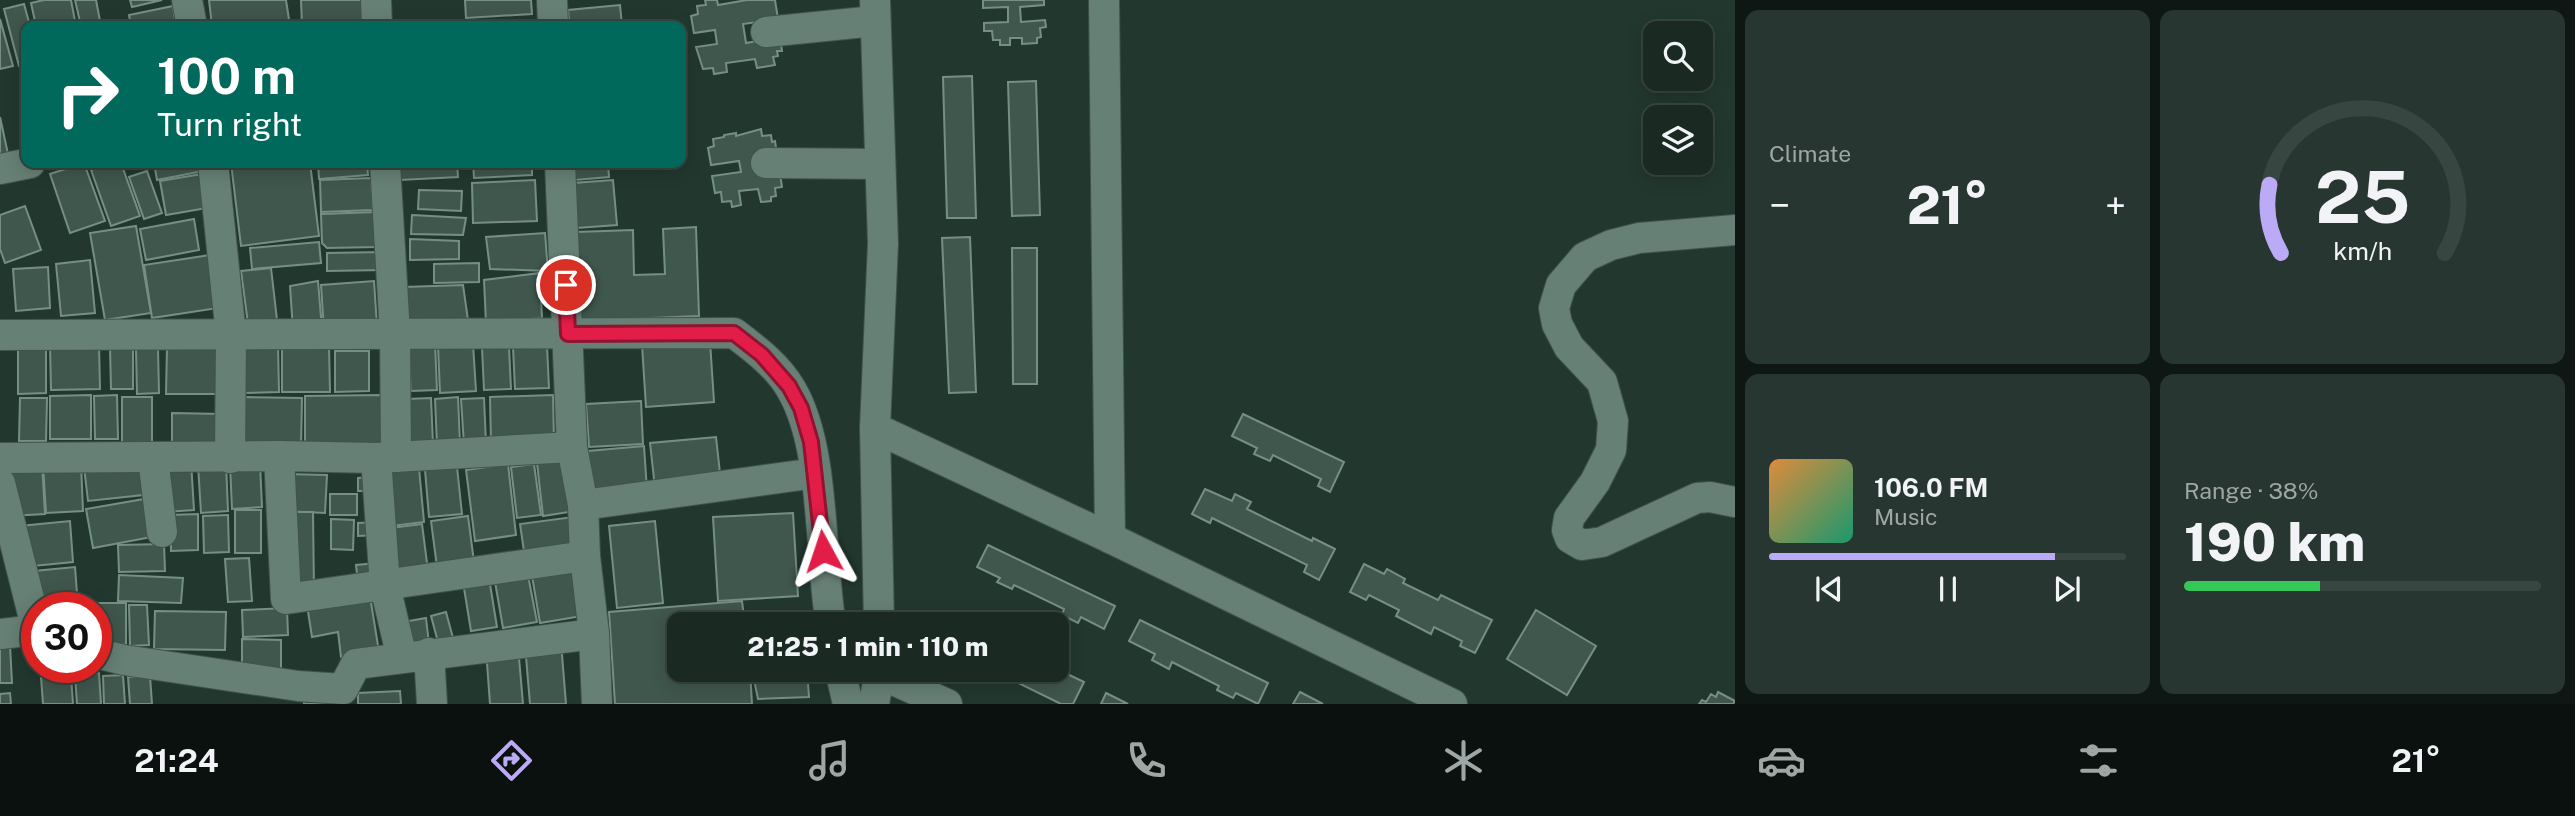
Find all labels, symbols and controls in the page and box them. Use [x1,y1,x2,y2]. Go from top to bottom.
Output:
map controls [1643,21,1713,175]
button: search [1643,21,1713,91]
text: 100 m [157,47,296,105]
icon: right [42,49,133,140]
button: layers [1643,105,1713,175]
text: Turn right [157,106,302,143]
text: Climate [1769,140,1851,167]
text: 25 [2315,154,2410,239]
text: 21° [1907,175,1988,236]
text: − [1769,183,1790,228]
text: + [2105,183,2126,228]
text: km/h [2333,236,2392,266]
pin [536,255,596,315]
icon: arrive [547,266,585,304]
text: 106.0 FM [1874,472,1988,503]
text: Range · 38% [2184,477,2318,504]
text: Music [1874,503,1938,530]
text: 190 km [2184,512,2365,573]
position arrow [786,514,860,588]
icon: previous [1810,570,1848,608]
icon: pause [1929,570,1967,608]
icon: next [2048,570,2086,608]
speed limit sign: 30 [21,592,112,683]
text: 21:25 · 1 min · 110 m [748,631,988,662]
icon: directions [487,736,536,785]
icon: music [805,736,854,785]
icon: phone [1122,736,1171,785]
icon: climate [1439,736,1488,785]
icon: car [1757,736,1806,785]
icon: filters [2074,736,2123,785]
text: 21:24 [134,742,219,779]
text: 21° [2392,742,2441,779]

